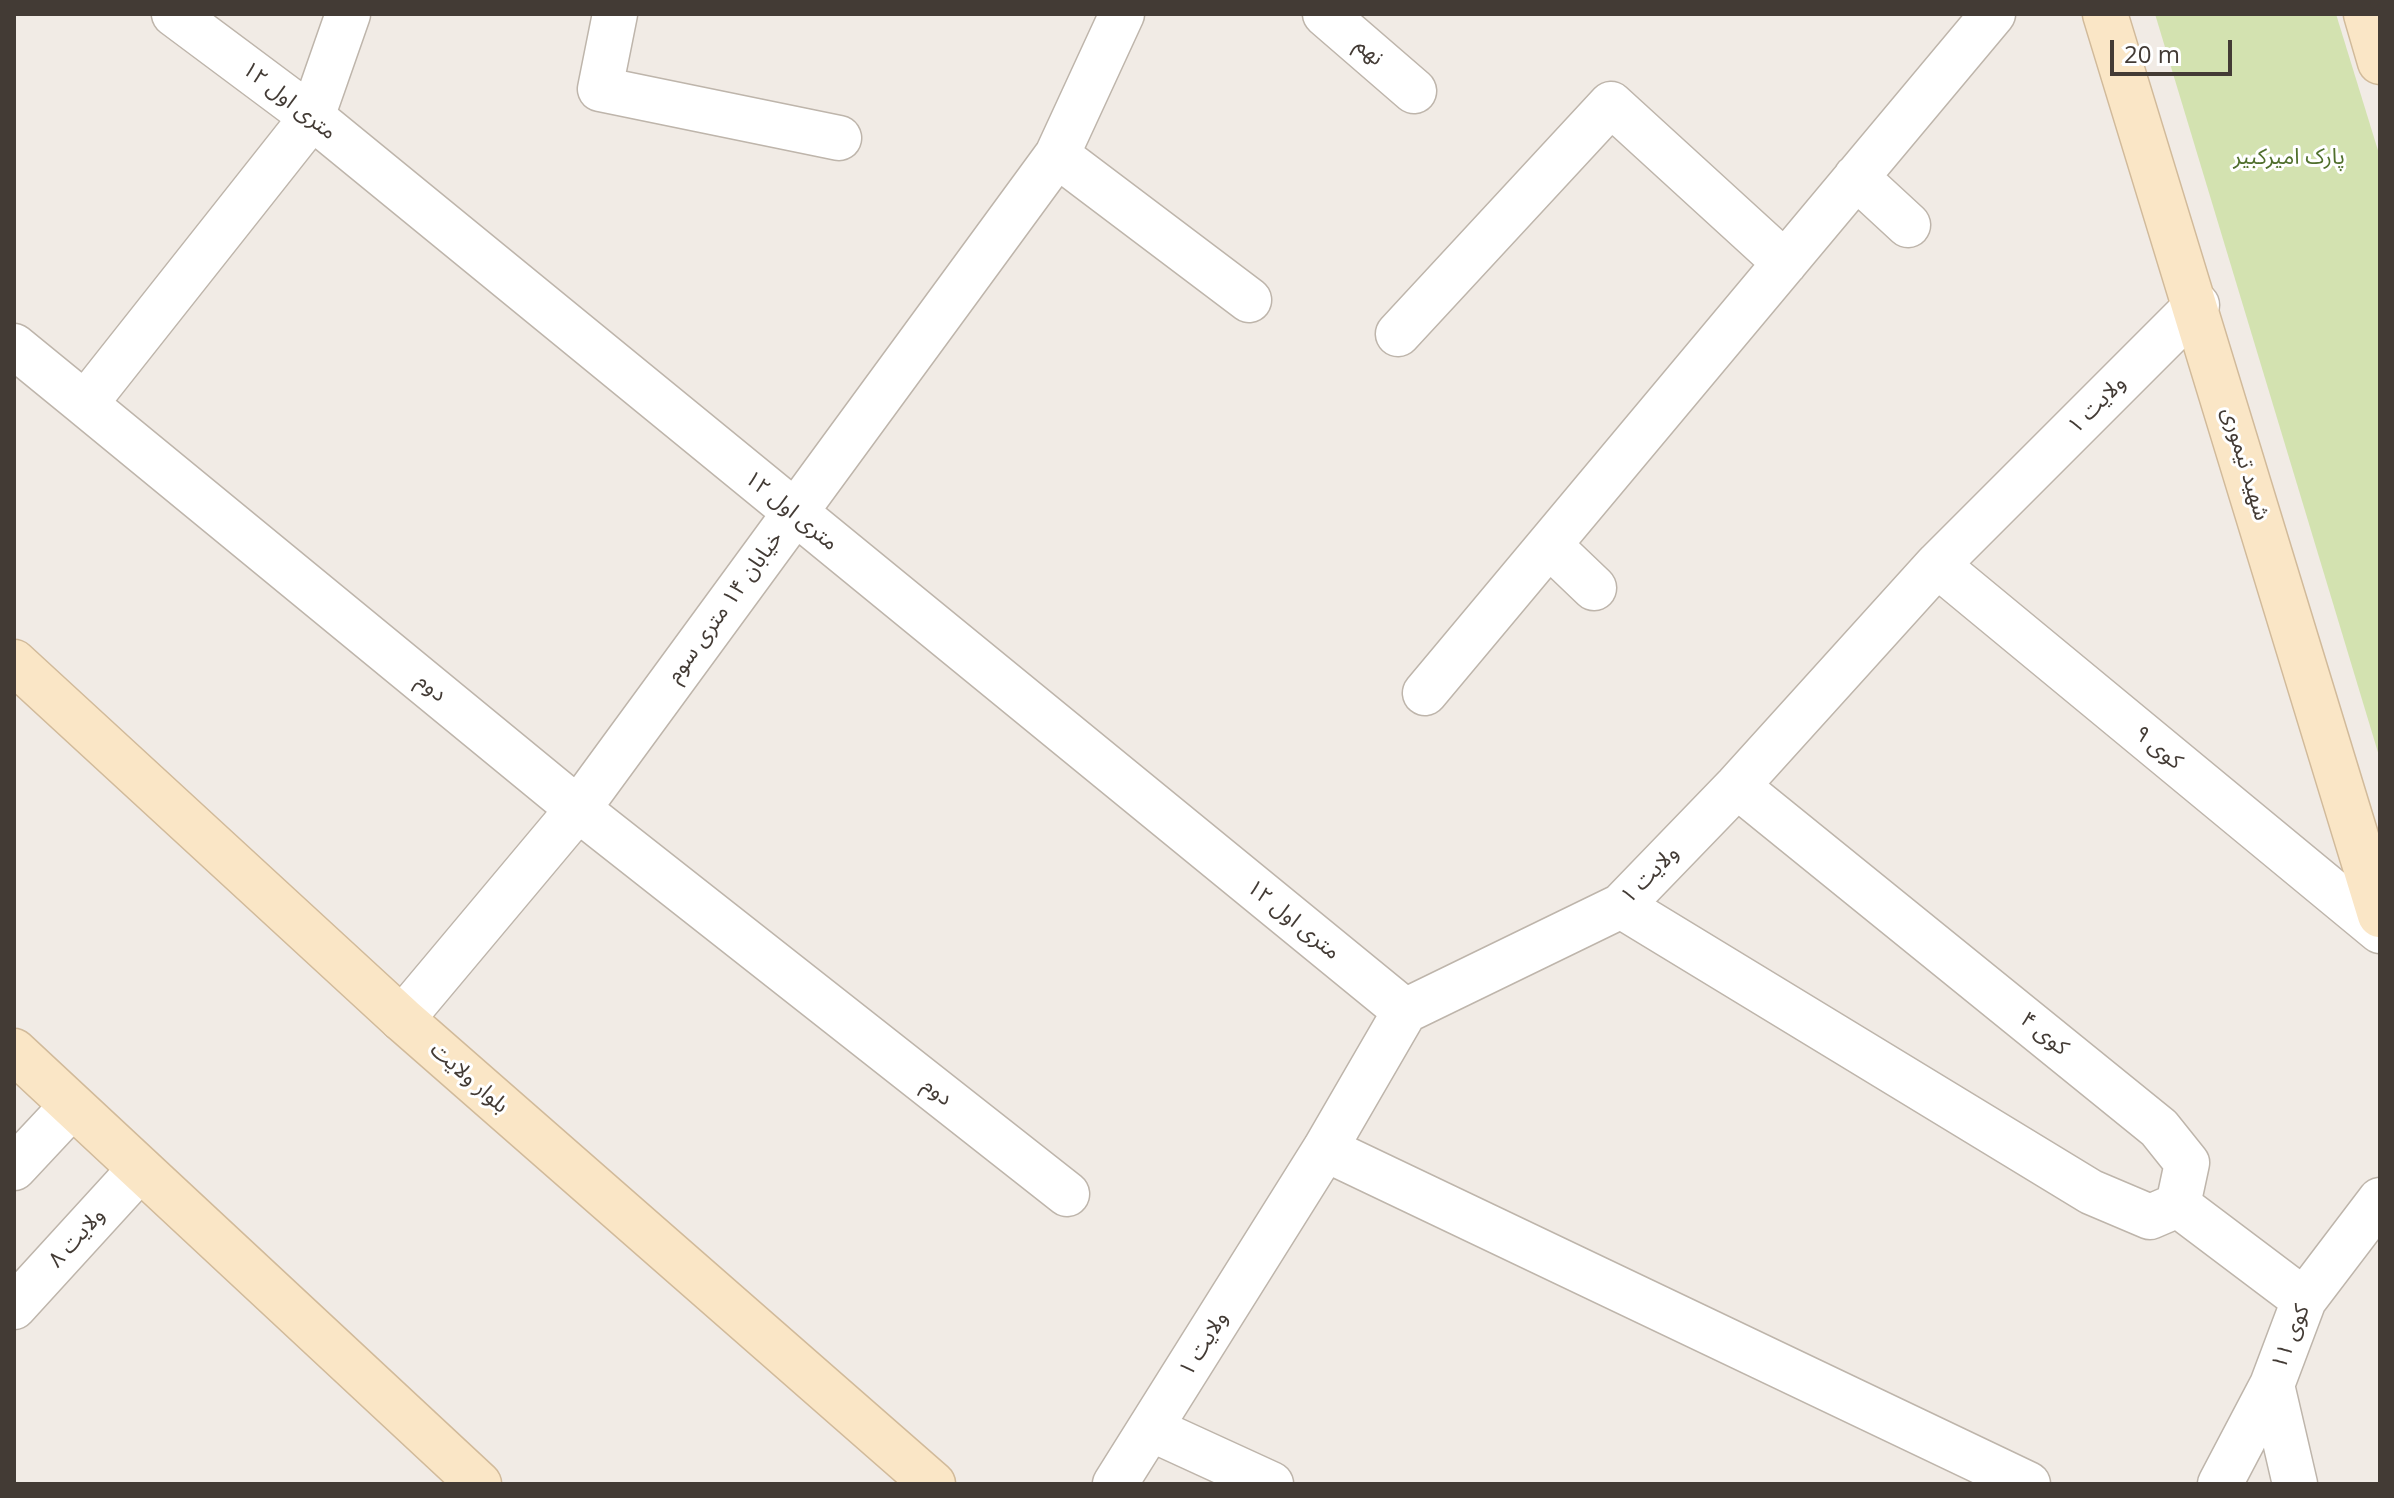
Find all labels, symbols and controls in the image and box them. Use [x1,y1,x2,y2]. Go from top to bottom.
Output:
scale bar [2114,24,2236,74]
street label: نهم [1349,32,1389,72]
text: 20 m [2124,37,2180,70]
street label: ۱۲ متری اول [237,56,341,146]
park label: پارک امیرکبیر [2233,145,2345,171]
street label: ولایت ۱ [2062,370,2132,440]
street label: شهید تیموری [2215,404,2275,524]
street label: ۱۲ متری اول [739,465,843,557]
street label: خیابان ۱۴ متری سوم [661,526,789,688]
street label: دوم [411,668,451,708]
street label: کوی ۹ [2129,721,2187,775]
street label: ولایت ۱ [1615,840,1685,910]
street label: ۱۲ متری اول [1241,874,1345,966]
street label: کوی ۴ [2015,1007,2073,1061]
street label: بلوار ولایت [424,1037,514,1119]
street label: دوم [917,1072,957,1112]
street label: ولایت ۸ [43,1203,111,1273]
street label: کوی ۱۱ [2266,1301,2316,1373]
street label: ولایت ۱ [1174,1307,1234,1381]

